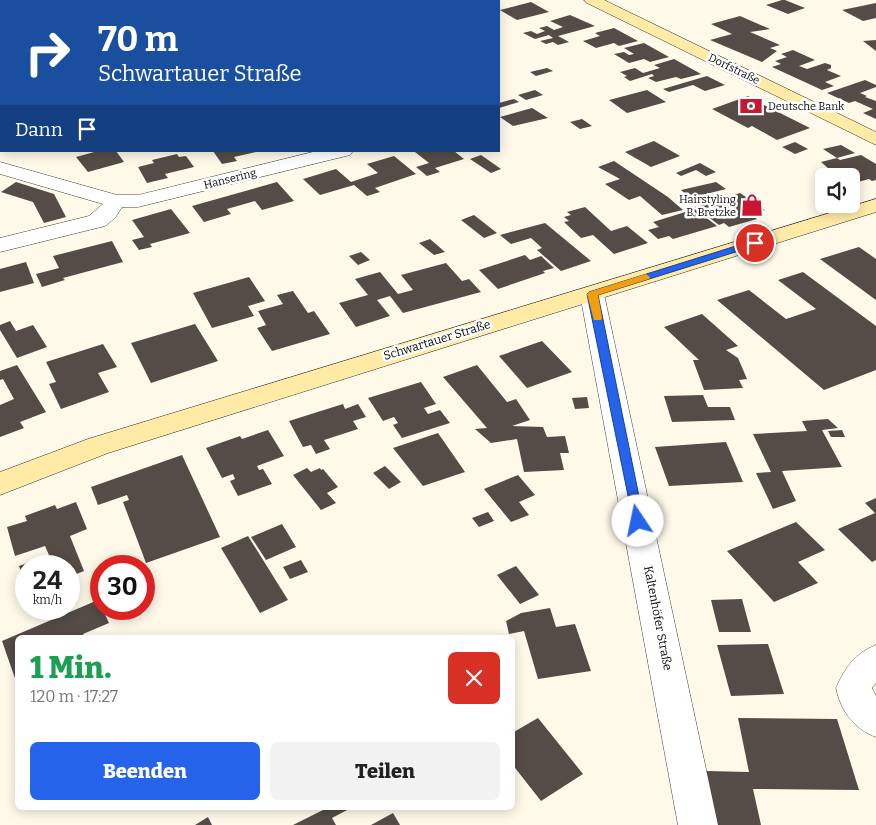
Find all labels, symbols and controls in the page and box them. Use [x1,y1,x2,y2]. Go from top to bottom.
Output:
text: 70 m [98,18,178,60]
icon: right [15,20,80,85]
street label: Dorfstraße [706,51,762,87]
text: Schwartauer Straße [98,60,302,87]
bank icon: Deutsche Bank [738,93,764,119]
place label: Deutsche Bank [768,100,845,113]
icon: arrive [73,115,101,143]
text: Dann [15,118,63,141]
street label: Hansering [202,166,258,192]
map controls [815,168,860,213]
button: sound [815,168,860,213]
shop icon: Hairstyling B. Bretzke [739,192,765,218]
place label: Hairstyling B. Bretzke [679,193,736,219]
pin [734,222,776,264]
icon: arrive [741,229,769,257]
street label: Schwartauer Straße [382,317,492,363]
position arrow [611,494,663,546]
speed limit sign: 30 [90,555,155,620]
street label: Kaltenhöfer Straße [641,565,675,671]
text: 24 [33,566,62,596]
text: km/h [33,593,62,607]
text: 1 Min. [30,650,111,686]
button: close [448,652,500,704]
text: 120 m · 17:27 [30,687,118,706]
button: Beenden [30,742,260,800]
button: Teilen [270,742,500,800]

